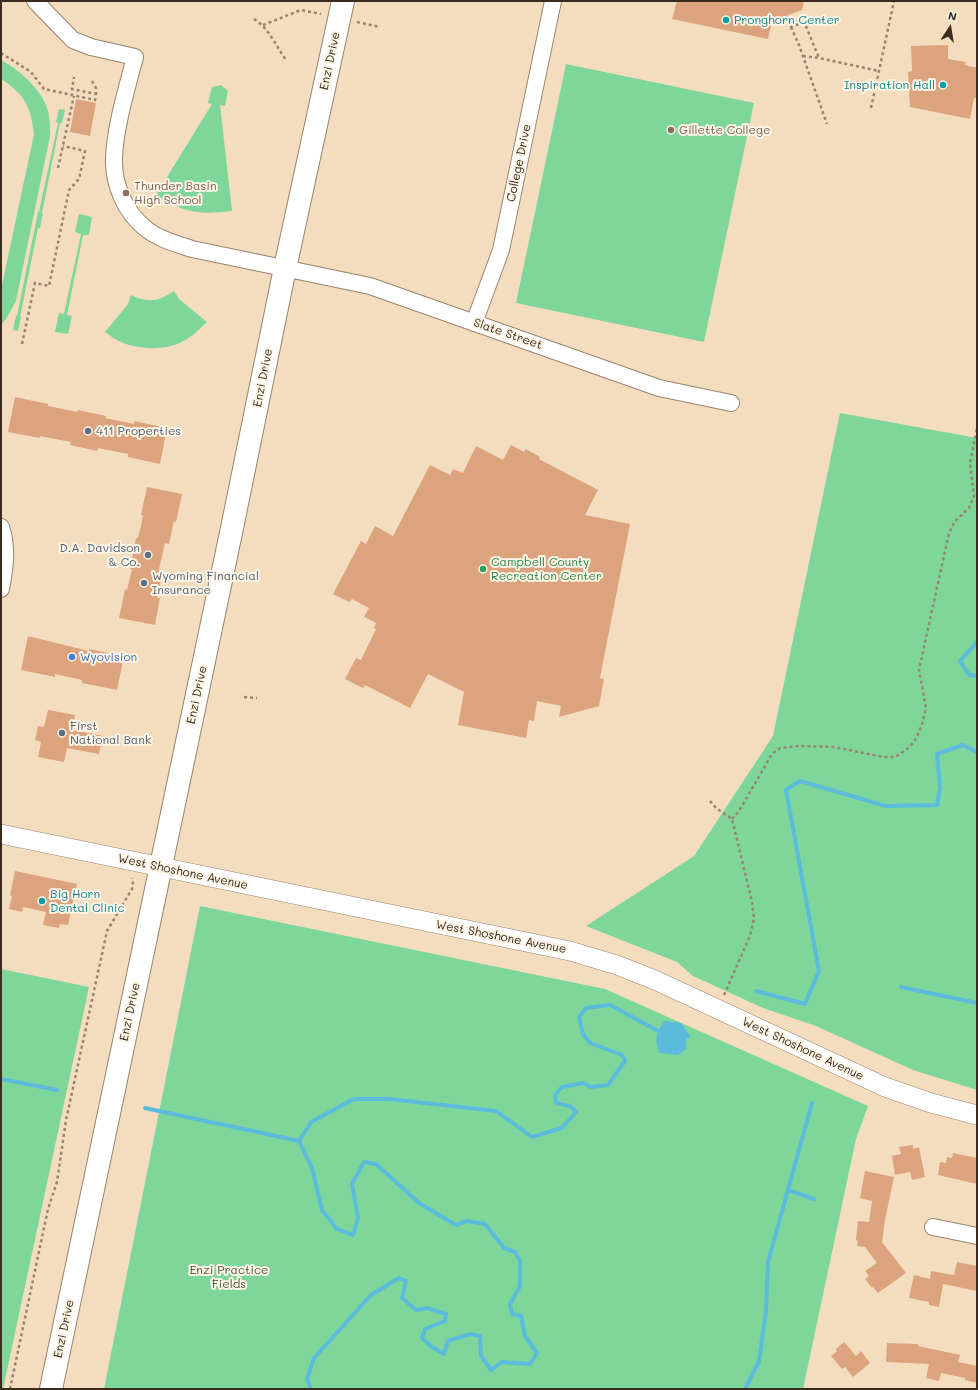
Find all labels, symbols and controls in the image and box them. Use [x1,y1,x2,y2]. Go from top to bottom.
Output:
north arrow [930,8,970,48]
text: N [947,8,958,24]
place label: Pronghorn Center [734,13,840,27]
marker: Pronghorn Center [721,15,731,25]
street label: Enzi Drive [317,30,343,92]
place label: Inspiration Hall [844,78,935,92]
marker: Inspiration Hall [938,80,948,90]
street label: College Drive [504,123,534,203]
place label: Gillette College [679,123,770,137]
marker: Gillette College [666,125,676,135]
place label: Thunder Basin High School [134,179,217,207]
marker: Thunder Basin High School [121,188,131,198]
street label: Slate Street [472,315,544,353]
street label: Enzi Drive [250,347,276,409]
place label: 411 Properties [96,424,181,438]
marker: 411 Properties [83,426,93,436]
place label: D.A. Davidson & Co. [60,541,140,569]
marker: D.A. Davidson & Co. [143,550,153,560]
place label: Campbell County Recreation Center [491,555,602,583]
marker: Campbell County Recreation Center [478,564,488,574]
place label: Wyoming Financial Insurance [152,569,259,597]
marker: Wyoming Financial Insurance [139,578,149,588]
place label: Wyovision [80,650,137,664]
marker: Wyovision [67,652,77,662]
street label: Enzi Drive [184,664,210,726]
place label: First National Bank [70,719,151,747]
marker: First National Bank [57,728,67,738]
street label: West Shoshone Avenue [117,851,249,893]
place label: Big Horn Dental Clinic [50,887,125,915]
marker: Big Horn Dental Clinic [37,896,47,906]
street label: West Shoshone Avenue [434,917,568,957]
street label: Enzi Drive [117,981,143,1043]
street label: West Shoshone Avenue [740,1014,866,1084]
park label: Enzi Practice Fields [189,1263,269,1291]
street label: Enzi Drive [51,1298,77,1360]

